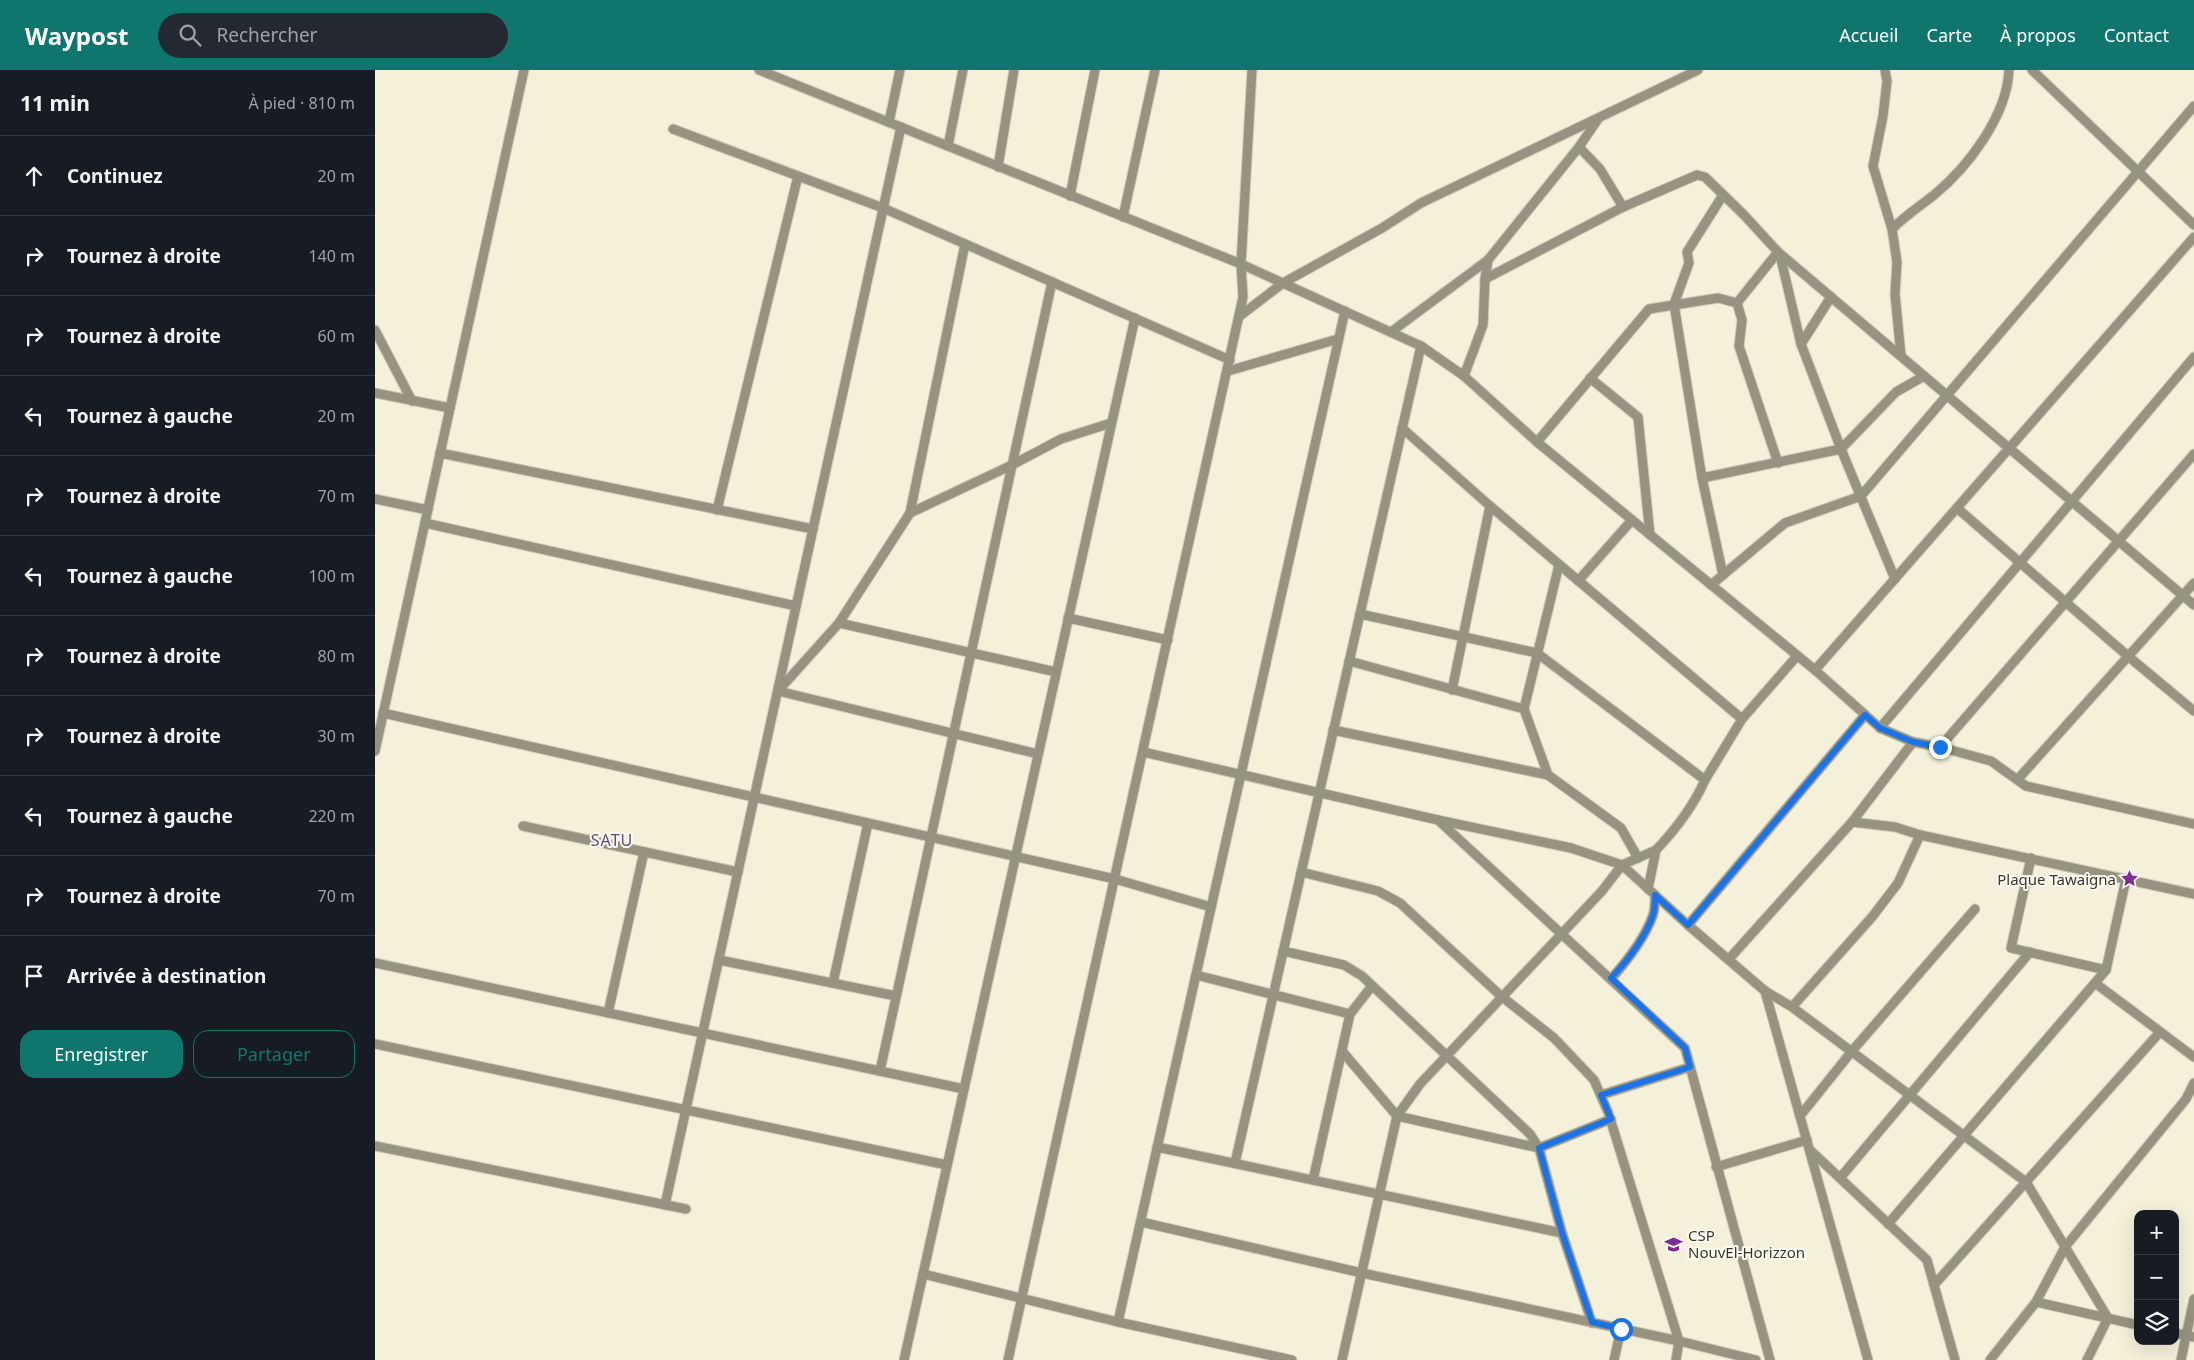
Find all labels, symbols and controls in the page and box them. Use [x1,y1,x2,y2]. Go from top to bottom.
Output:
search box [158,13,508,58]
text: Waypost [25,19,128,52]
icon: search [176,21,204,49]
text: Rechercher [216,22,317,48]
text: Accueil [1839,23,1899,47]
text: Carte [1927,23,1972,47]
text: À propos [2000,23,2076,47]
text: Contact [2104,23,2169,47]
text: 11 min [20,89,90,117]
text: À pied · 810 m [249,92,355,114]
icon: ahead [20,162,48,190]
text: Continuez [67,163,163,189]
text: 20 m [318,165,355,187]
icon: right [20,242,48,270]
text: Tournez à droite [67,243,221,269]
text: 140 m [308,245,355,267]
icon: right [20,322,48,350]
text: Tournez à droite [67,323,221,349]
text: 60 m [318,325,355,347]
icon: left [20,402,48,430]
text: Tournez à gauche [67,403,233,429]
text: 20 m [318,405,355,427]
icon: right [20,482,48,510]
text: Tournez à droite [67,483,221,509]
text: 70 m [318,485,355,507]
icon: left [20,562,48,590]
text: Tournez à gauche [67,563,233,589]
text: 100 m [308,565,355,587]
icon: right [20,642,48,670]
text: Tournez à droite [67,643,221,669]
text: 80 m [318,645,355,667]
icon: right [20,722,48,750]
text: Tournez à droite [67,723,221,749]
text: 30 m [318,725,355,747]
route end [1929,736,1952,759]
icon: left [20,802,48,830]
text: Tournez à gauche [67,803,233,829]
text: 220 m [308,805,355,827]
district label: SATU [591,829,633,851]
place label: Plaque Tawaigna [1997,869,2116,889]
place icon: Plaque Tawaigna [2120,869,2140,889]
icon: right [20,882,48,910]
text: Tournez à droite [67,883,221,909]
text: 70 m [318,885,355,907]
icon: arrive [20,962,48,990]
text: Arrivée à destination [67,963,266,989]
button: Enregistrer [20,1030,183,1078]
button: Partager [193,1030,355,1078]
map controls [2134,1210,2179,1345]
button: + [2134,1210,2179,1255]
place label: CSP NouvEl-Horizzon [1688,1225,1805,1262]
school or university icon: CSP NouvEl-Horizzon [1664,1234,1684,1254]
button: − [2134,1255,2179,1300]
button: layers [2134,1300,2179,1345]
route start [1610,1318,1633,1341]

